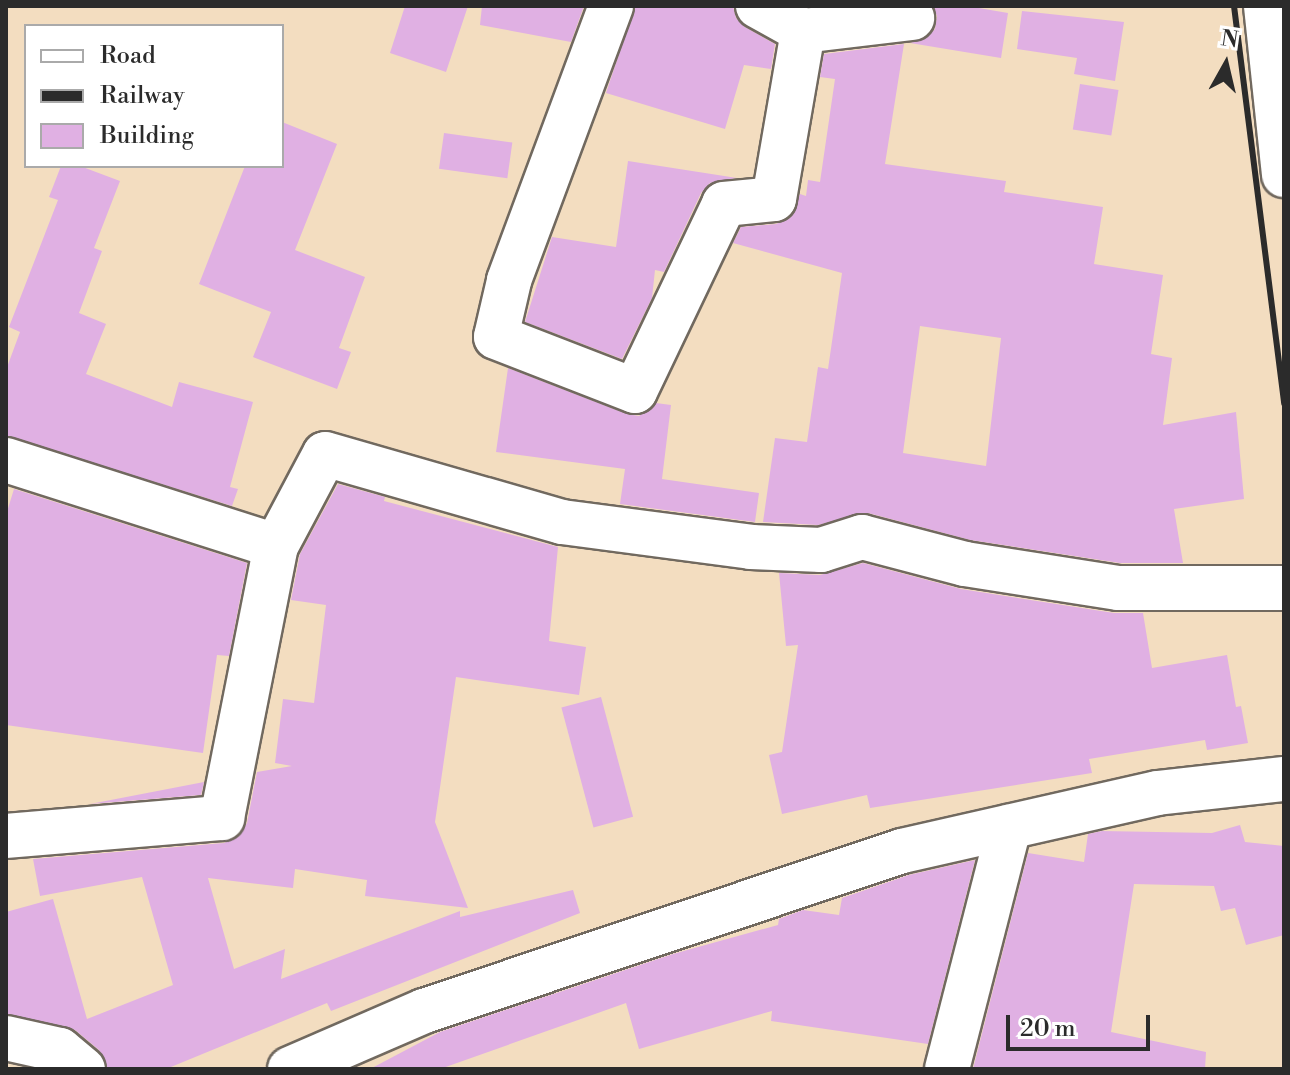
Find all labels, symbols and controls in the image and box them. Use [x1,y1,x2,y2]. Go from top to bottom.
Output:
legend [24,24,284,168]
north arrow [1186,24,1266,104]
text: N [1219,25,1240,54]
text: Road [100,41,156,71]
text: Railway [100,81,185,111]
text: Building [100,121,194,151]
scale bar [1010,999,1154,1049]
text: 20 m [1020,1014,1076,1044]

